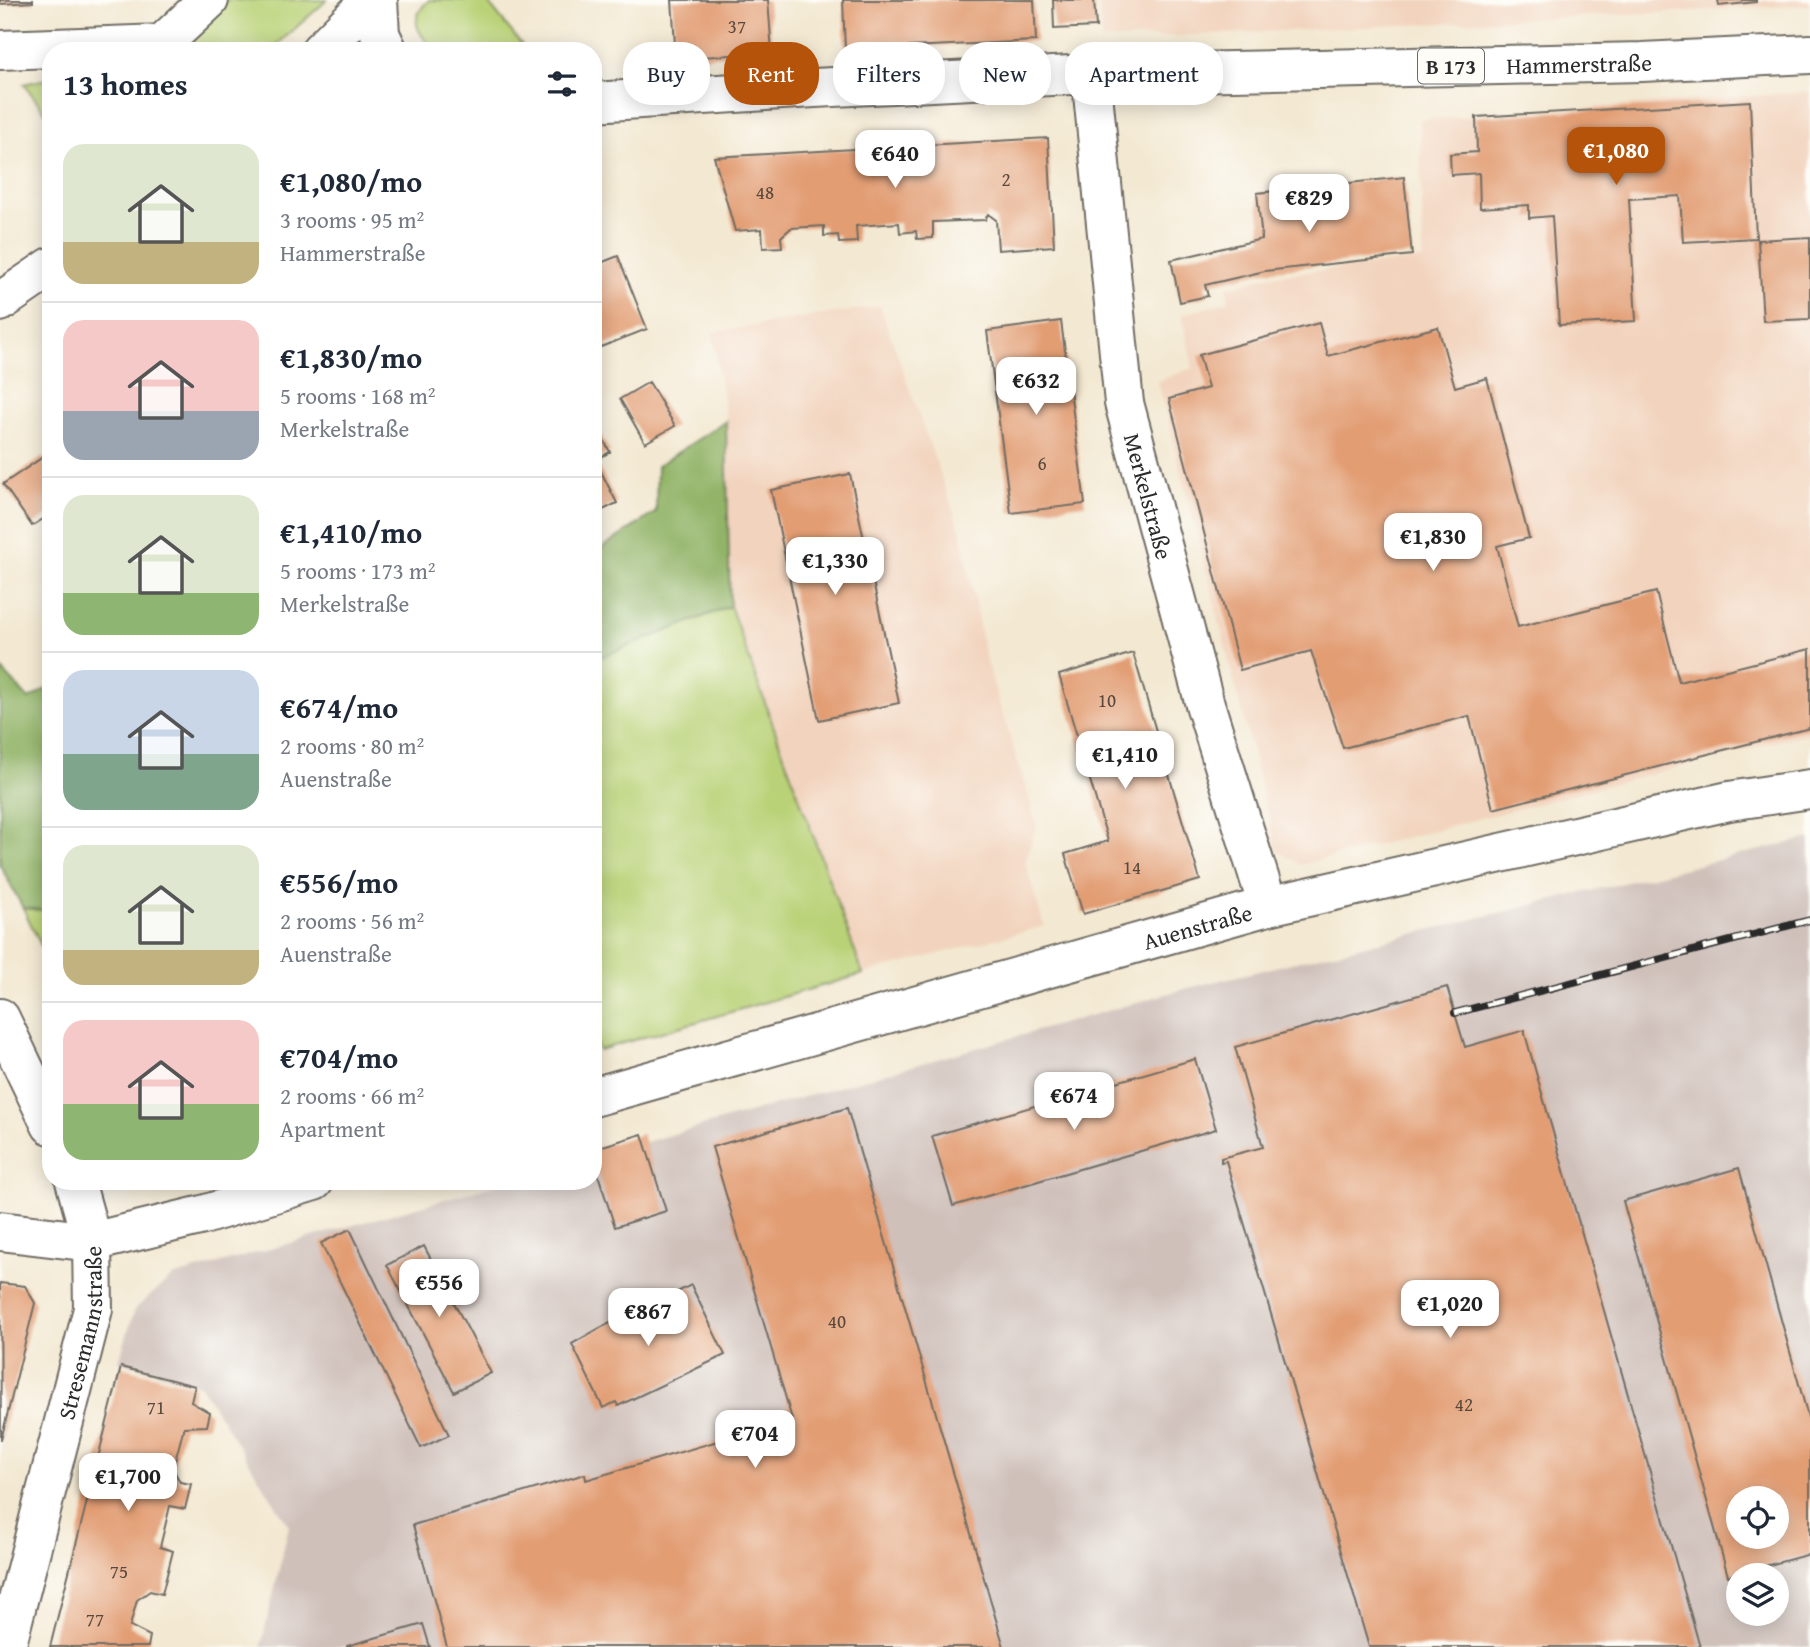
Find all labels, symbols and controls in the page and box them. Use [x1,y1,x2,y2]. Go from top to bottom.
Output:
house number: 37 [728,12,746,40]
chip: Buy [623,42,710,105]
chip: Rent [724,42,819,105]
chip: Filters [833,42,945,105]
chip: New [959,42,1051,105]
chip: Apartment [1065,42,1223,105]
street label: Hammerstraße [1506,45,1653,81]
road number: B 173 [1418,48,1484,84]
text: 13 homes [63,62,188,106]
icon: filters [543,65,581,103]
pin: €1,080 [1559,128,1673,187]
pin: €640 [854,130,936,190]
text: €1,080 [1583,133,1649,166]
text: €640 [871,136,919,169]
text: €1,080/mo [280,159,422,203]
house number: 2 [1001,165,1011,193]
icon: home [119,172,203,256]
pin: €829 [1268,174,1350,234]
house number: 48 [756,178,774,206]
text: €829 [1285,180,1333,213]
text: 3 rooms · 95 m² [280,203,424,236]
text: Hammerstraße [280,236,426,269]
text: €1,830/mo [280,335,422,379]
icon: home [119,348,203,432]
pin: €632 [995,358,1077,417]
text: €632 [1012,363,1060,396]
text: 5 rooms · 168 m² [280,379,435,412]
text: Merkelstraße [280,412,409,445]
street label: Merkelstraße [1116,429,1182,563]
house number: 6 [1037,449,1047,477]
text: €1,410/mo [280,510,422,554]
pin: €1,830 [1376,514,1490,573]
text: €1,830 [1400,519,1466,552]
icon: home [119,523,203,607]
pin: €1,330 [778,538,892,597]
text: €1,330 [802,543,868,576]
text: 5 rooms · 173 m² [280,554,435,587]
text: Merkelstraße [280,587,409,620]
text: €674/mo [280,685,398,729]
house number: 10 [1098,686,1116,714]
icon: home [119,698,203,782]
text: 2 rooms · 80 m² [280,729,424,762]
pin: €1,410 [1068,732,1182,791]
text: €1,410 [1092,737,1158,770]
text: Auenstraße [280,762,392,795]
house number: 14 [1123,853,1141,881]
text: €556/mo [280,860,398,904]
icon: home [119,873,203,957]
street label: Auenstraße [1139,895,1256,957]
text: 2 rooms · 56 m² [280,904,424,937]
text: Auenstraße [280,937,392,970]
text: €704/mo [280,1035,398,1079]
icon: home [119,1048,203,1132]
pin: €674 [1033,1072,1115,1132]
text: €674 [1050,1078,1098,1111]
text: 2 rooms · 66 m² [280,1079,424,1112]
text: Apartment [280,1112,385,1145]
street label: Stresemannstraße [49,1246,109,1423]
pin: €556 [398,1260,480,1319]
text: €556 [415,1265,463,1298]
pin: €1,020 [1393,1280,1507,1340]
text: €1,020 [1417,1286,1483,1319]
pin: €867 [607,1288,689,1348]
text: €867 [624,1294,672,1327]
house number: 40 [828,1307,846,1335]
house number: 42 [1455,1390,1473,1418]
house number: 71 [147,1393,165,1421]
pin: €704 [714,1410,796,1470]
text: €704 [731,1416,779,1449]
pin: €1,700 [71,1454,185,1513]
text: €1,700 [95,1459,161,1492]
map controls [1726,1486,1789,1626]
button: locate [1726,1486,1789,1549]
house number: 75 [110,1557,128,1585]
button: layers [1726,1563,1789,1626]
house number: 77 [86,1605,104,1633]

